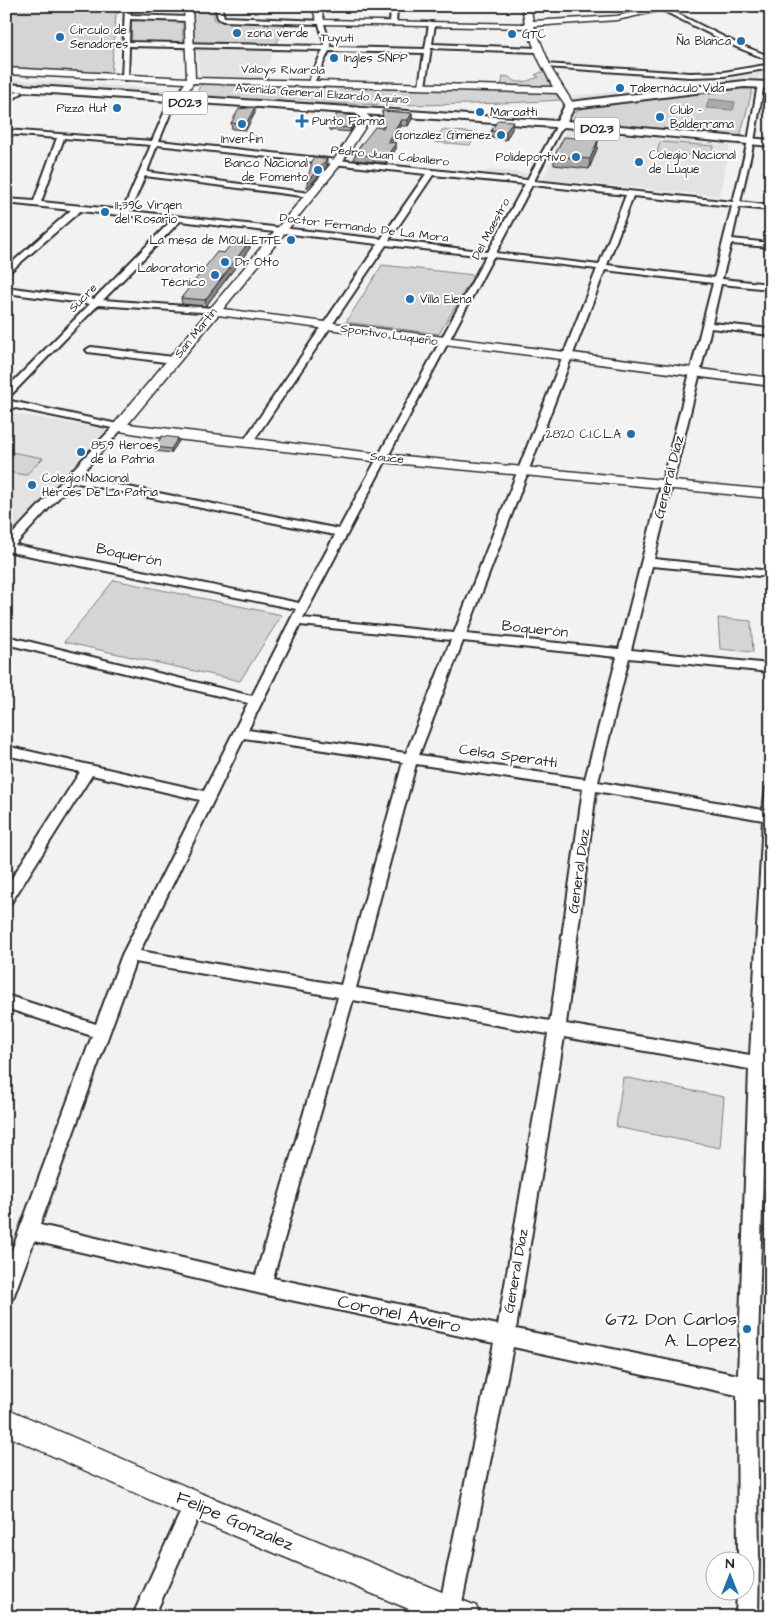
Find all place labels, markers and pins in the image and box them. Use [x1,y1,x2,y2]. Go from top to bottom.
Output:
place label: Círculo de Senadores [70,22,128,53]
place label: zona verde [247,25,309,42]
place label: GTC [522,26,547,43]
marker: zona verde [231,27,243,39]
marker: GTC [506,28,518,40]
marker: Círculo de Senadores [54,31,66,43]
place label: Ña Blanca [676,32,731,50]
marker: Ña Blanca [735,35,747,47]
place label: Ingles SNPP [344,50,408,68]
marker: Ingles SNPP [328,52,340,64]
place label: Tabernáculo Vida [630,80,724,97]
marker: Tabernáculo Vida [614,82,626,94]
place label: Pizza Hut [57,100,107,117]
marker: Pizza Hut [111,102,123,114]
place label: Club - Balderrama [670,102,734,133]
place label: Maroatti [490,104,537,121]
marker: Maroatti [474,106,486,118]
marker: Club - Balderrama [654,111,666,123]
place label: Punto Farma [312,113,385,130]
marker: Punto Farma [296,115,308,127]
marker: Inverfin [236,118,248,130]
place label: Gonzalez Gimenez [394,127,491,144]
marker: Gonzalez Gimenez [495,129,507,141]
place label: Inverfin [221,131,263,148]
place label: Colegio Nacional de Luque [649,147,736,178]
place label: Polideportivo [496,149,566,166]
marker: Polideportivo [570,151,582,163]
place label: Banco Nacional de Fomento [224,155,308,186]
marker: Colegio Nacional de Luque [633,156,645,168]
marker: Banco Nacional de Fomento [312,164,324,176]
place label: 11-396 Virgen del Rosario [115,197,182,228]
marker: 11-396 Virgen del Rosario [99,206,111,218]
place label: La mesa de MOULETTE [149,232,281,249]
marker: La mesa de MOULETTE [285,234,297,246]
place label: Dr Otto [235,254,279,271]
marker: Dr Otto [219,256,231,268]
place label: Laboratorio Técnico [138,260,205,291]
marker: Laboratorio Técnico [209,269,221,281]
place label: Villa Elena [420,291,472,308]
marker: Villa Elena [404,293,416,305]
place label: 2820 C.I.C.L.A [546,426,621,443]
marker: 2820 C.I.C.L.A [625,428,637,440]
place label: 859 Heroes de la Patria [91,437,159,468]
marker: 859 Heroes de la Patria [75,446,87,458]
place label: Colegio Nacional Héroes De La Patria [42,470,158,501]
marker: Colegio Nacional Héroes De La Patria [26,479,38,491]
place label: 672 Don Carlos A. Lopez [605,1307,737,1353]
marker: 672 Don Carlos A. Lopez [741,1323,753,1335]

